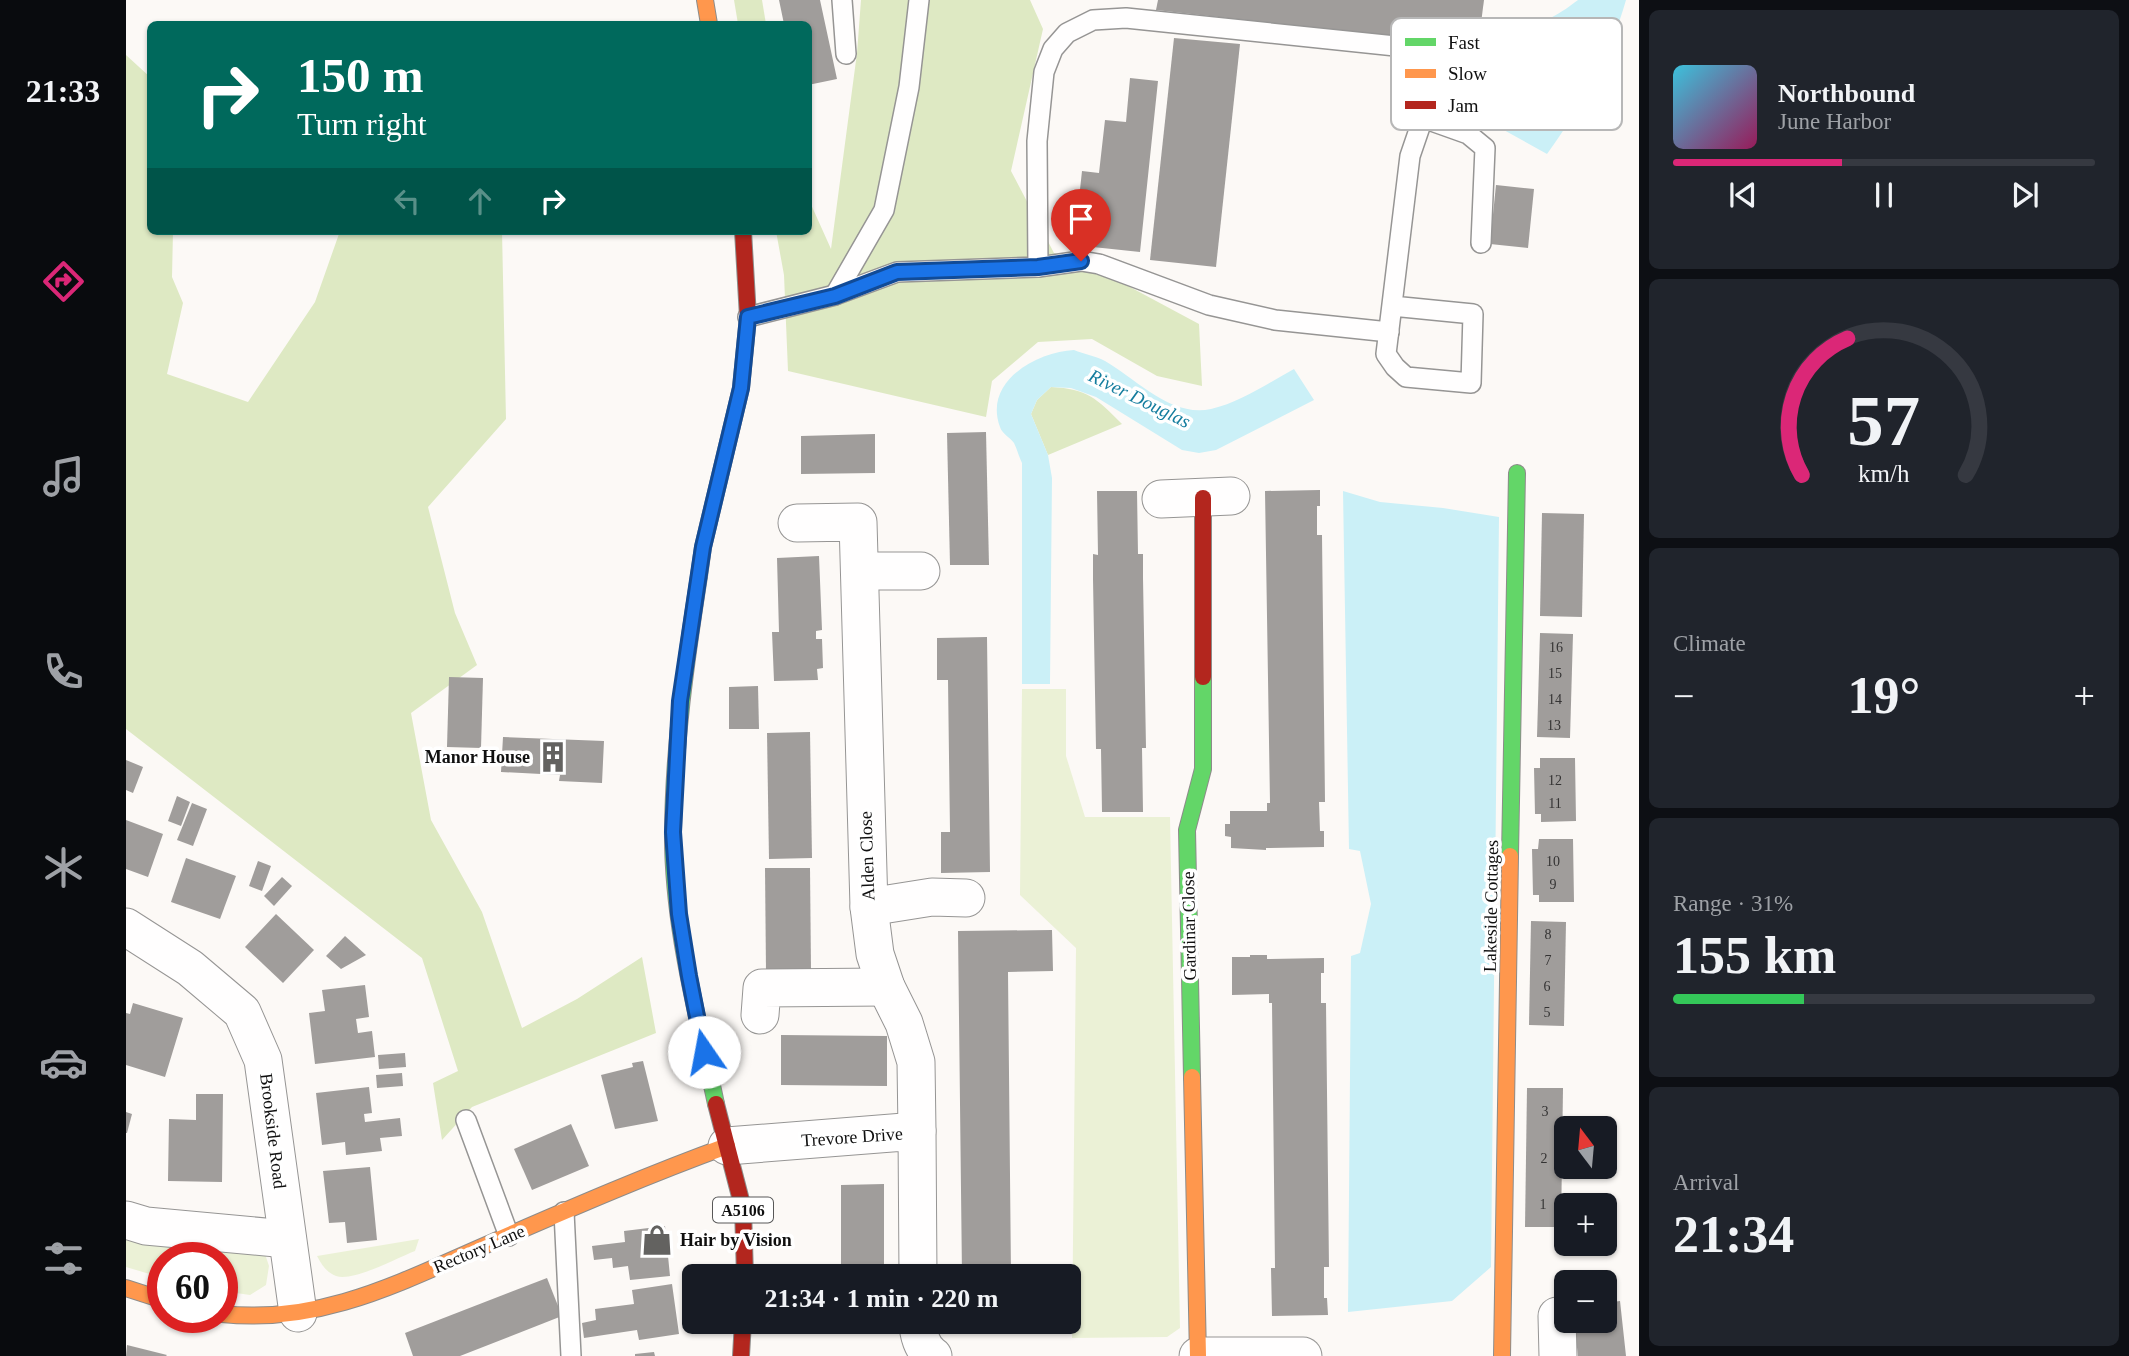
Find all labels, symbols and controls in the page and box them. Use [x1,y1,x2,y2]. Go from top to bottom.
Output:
legend [1391,18,1622,130]
text: Fast [1448,32,1480,53]
text: 150 m [297,48,424,103]
icon: right [182,49,273,140]
text: Slow [1448,63,1487,84]
text: 21:33 [26,73,100,109]
text: Northbound [1778,79,1915,108]
text: Jam [1448,95,1479,116]
text: Turn right [297,106,427,142]
text: June Harbor [1778,109,1891,134]
icon: previous [1724,176,1762,214]
icon: pause [1865,176,1903,214]
icon: next [2006,176,2044,214]
icon: left [388,182,426,220]
icon: ahead [461,182,499,220]
icon: right [534,182,572,220]
pin [1051,189,1111,261]
icon: arrive [1062,200,1100,238]
icon: directions [39,257,88,306]
water label: River Douglas [1085,364,1194,432]
text: 57 [1848,380,1920,461]
icon: music [39,452,88,501]
text: km/h [1858,460,1910,487]
text: Climate [1673,631,1746,656]
house number: 16 [1549,640,1563,655]
icon: phone [39,647,88,696]
house number: 15 [1548,666,1562,681]
text: 19° [1848,667,1920,724]
text: − [1673,675,1694,717]
text: + [2074,675,2095,717]
house number: 14 [1548,692,1562,707]
house number: 13 [1547,718,1561,733]
building icon: Manor House [536,740,570,774]
place label: Manor House [425,747,530,767]
house number: 12 [1548,773,1562,788]
house number: 11 [1548,796,1562,811]
street label: Alden Close [855,811,879,901]
street label: Lakeside Cottages [1480,840,1502,972]
icon: climate [39,843,88,892]
house number: 10 [1546,854,1560,869]
street label: Gardinar Close [1178,871,1200,981]
house number: 9 [1550,877,1557,892]
text: Range · 31% [1673,891,1793,916]
house number: 8 [1545,927,1552,942]
text: 155 km [1673,927,1836,984]
house number: 7 [1545,953,1552,968]
house number: 6 [1544,979,1551,994]
house number: 5 [1544,1005,1551,1020]
position arrow [667,1015,741,1089]
icon: car [39,1038,88,1087]
street label: Brookside Road [256,1072,290,1190]
house number: 3 [1542,1104,1549,1119]
north arrow [1554,1116,1617,1180]
map controls [1554,1116,1617,1333]
street label: Trevore Drive [801,1123,903,1151]
house number: 2 [1541,1151,1548,1166]
text: Arrival [1673,1170,1739,1195]
button: + [1554,1193,1617,1256]
house number: 1 [1540,1197,1547,1212]
road number: A5106 [713,1198,773,1222]
text: 21:34 [1673,1206,1794,1263]
street label: Rectory Lane [430,1221,528,1277]
shop icon: Hair by Vision [640,1223,674,1257]
place label: Hair by Vision [680,1230,792,1250]
icon: filters [39,1234,88,1283]
speed limit sign: 60 [147,1242,238,1333]
button: − [1554,1270,1617,1333]
text: 21:34 · 1 min · 220 m [765,1284,999,1313]

